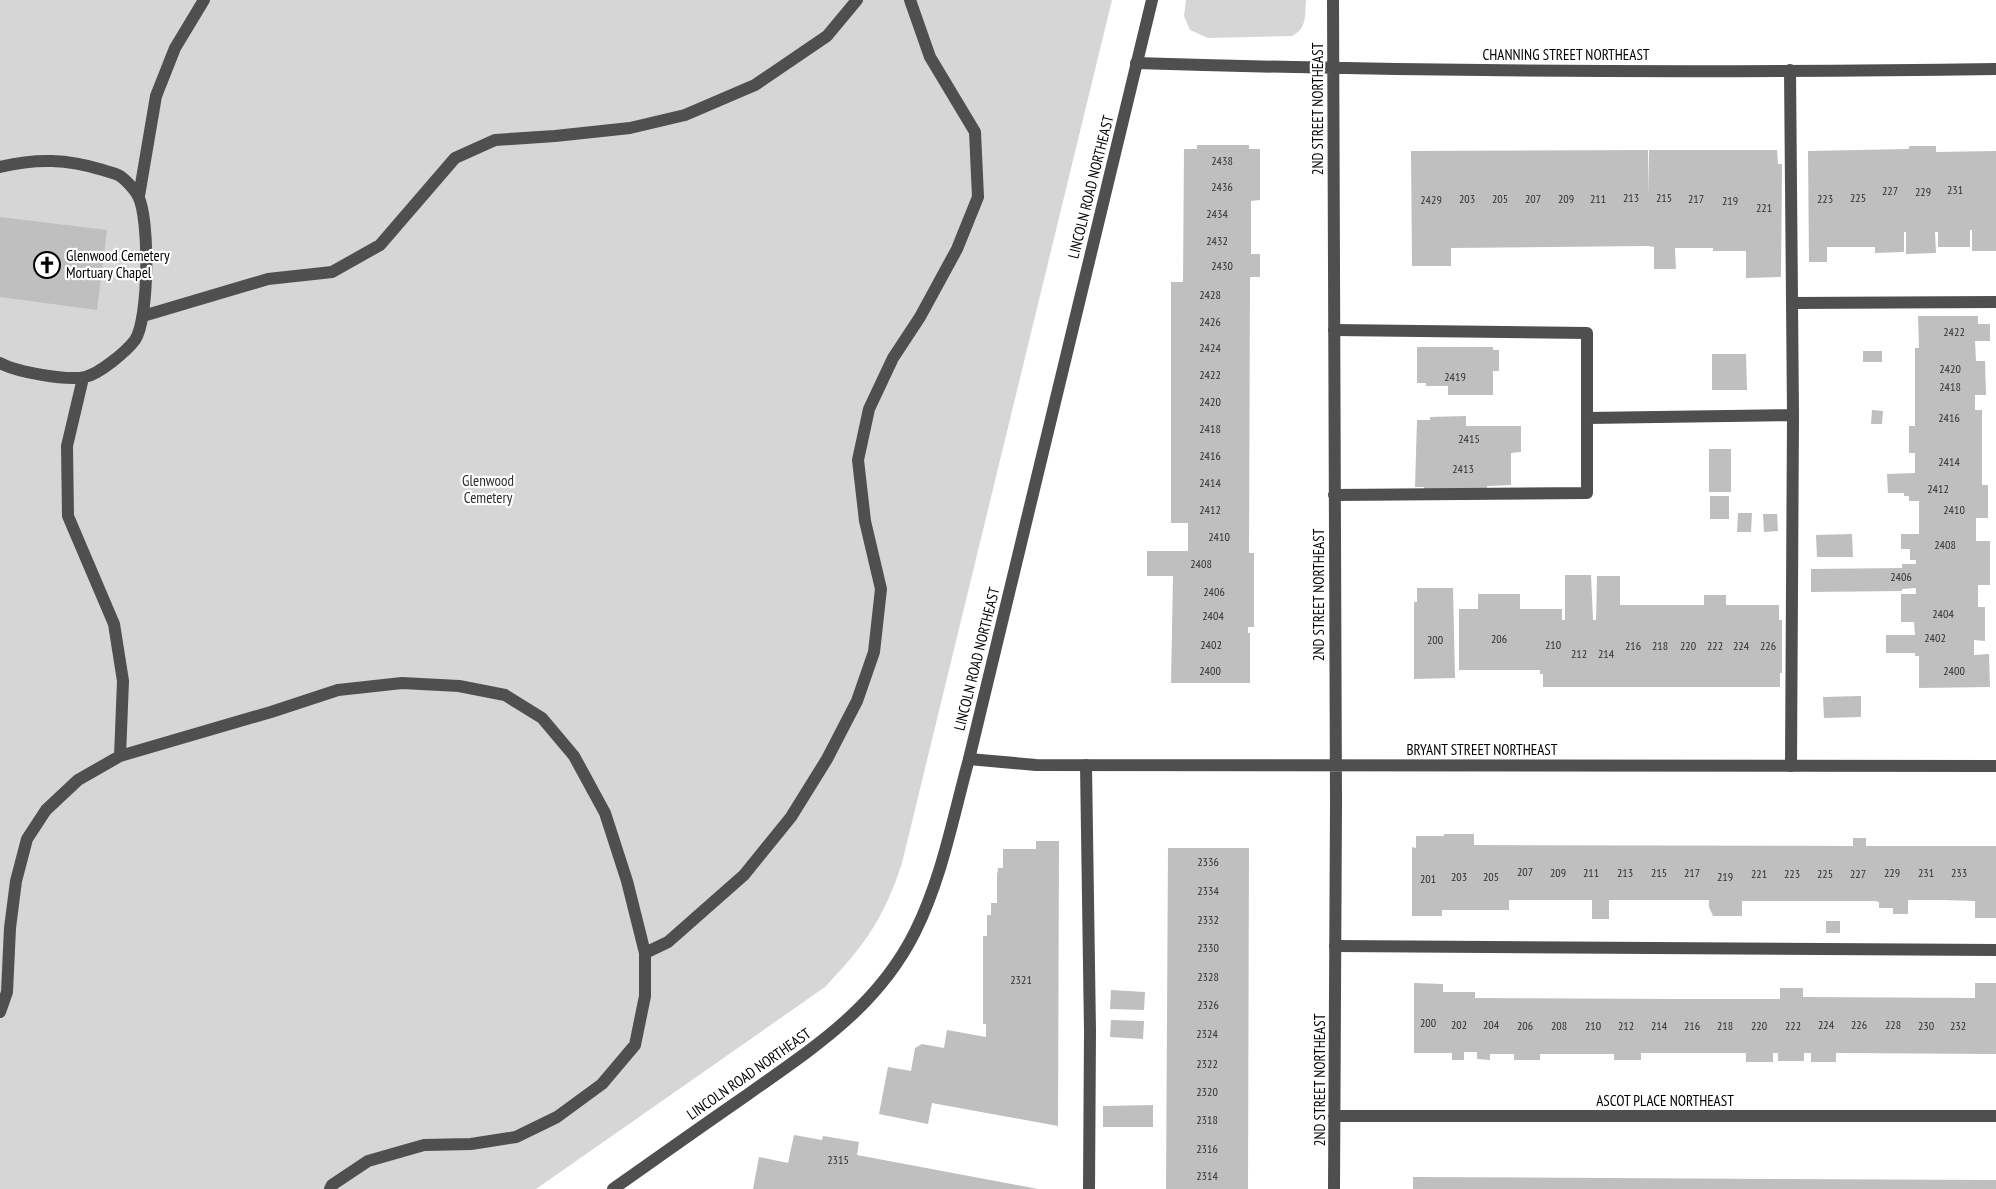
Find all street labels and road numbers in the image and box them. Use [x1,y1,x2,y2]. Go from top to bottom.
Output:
street label: 2ND STREET NORTHEAST [1308,42,1327,175]
street label: CHANNING STREET NORTHEAST [1482,45,1650,64]
street label: LINCOLN ROAD NORTHEAST [1064,113,1118,261]
street label: 2ND STREET NORTHEAST [1309,528,1328,661]
street label: LINCOLN ROAD NORTHEAST [950,585,1004,733]
street label: BRYANT STREET NORTHEAST [1407,740,1558,759]
street label: 2ND STREET NORTHEAST [1310,1013,1329,1146]
street label: LINCOLN ROAD NORTHEAST [683,1023,815,1124]
street label: ASCOT PLACE NORTHEAST [1596,1091,1734,1110]

